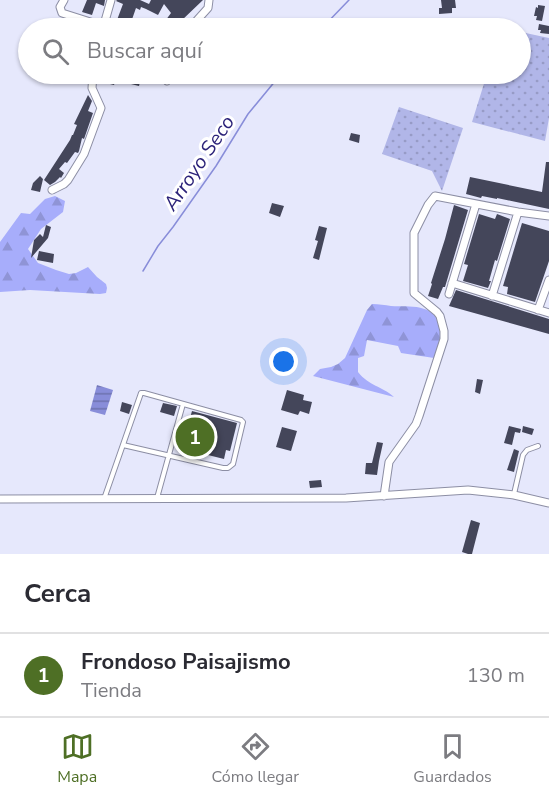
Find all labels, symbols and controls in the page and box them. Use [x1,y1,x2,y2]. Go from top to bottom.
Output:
search box [18,18,531,84]
icon: search [39,35,72,68]
text: Buscar aquí [87,36,202,66]
water label: Arroyo Seco [157,110,241,217]
your location [269,347,298,376]
pin: 1 [176,414,214,460]
text: Cerca [24,576,91,611]
text: Frondoso Paisajismo [81,647,291,677]
text: 1 [38,662,50,689]
text: 130 m [467,662,525,689]
text: Tienda [81,677,142,704]
tab: Mapa [57,730,97,788]
tab: Cómo llegar [212,730,299,788]
tab: Guardados [413,730,492,788]

